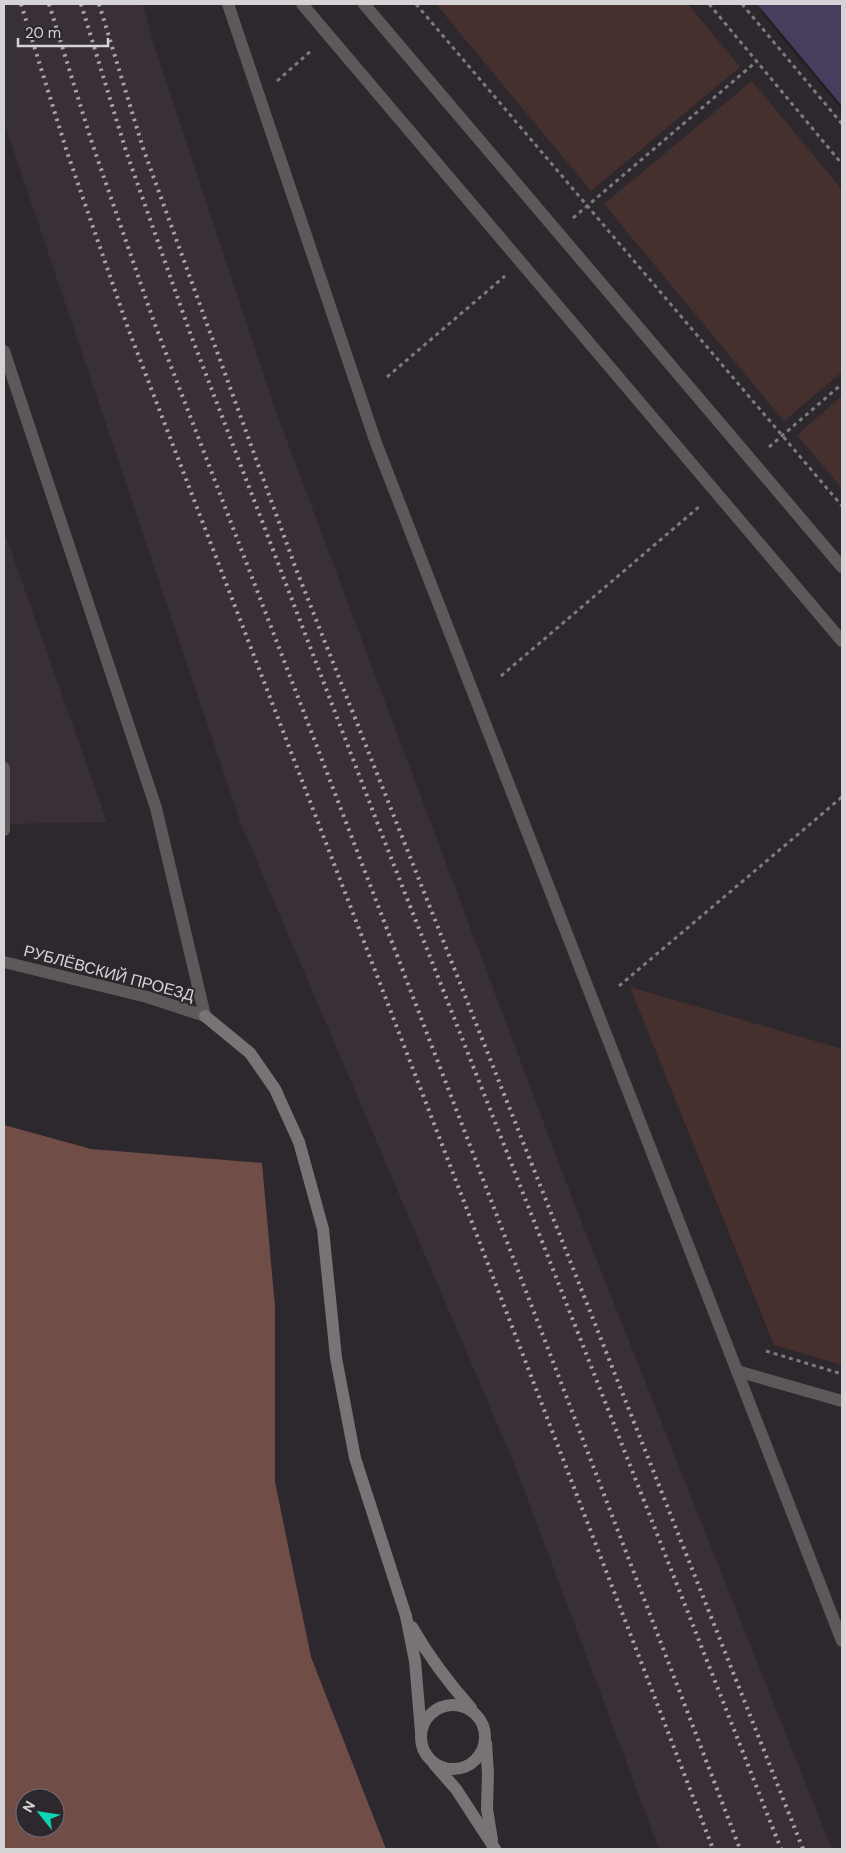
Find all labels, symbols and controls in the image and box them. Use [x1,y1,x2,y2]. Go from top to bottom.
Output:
scale bar [18,15,108,47]
text: 20 m [25,23,61,43]
street label: РУБЛЁВСКИЙ ПРОЕЗД [22,940,197,1006]
north arrow [15,1788,65,1838]
text: N [18,1798,39,1815]

